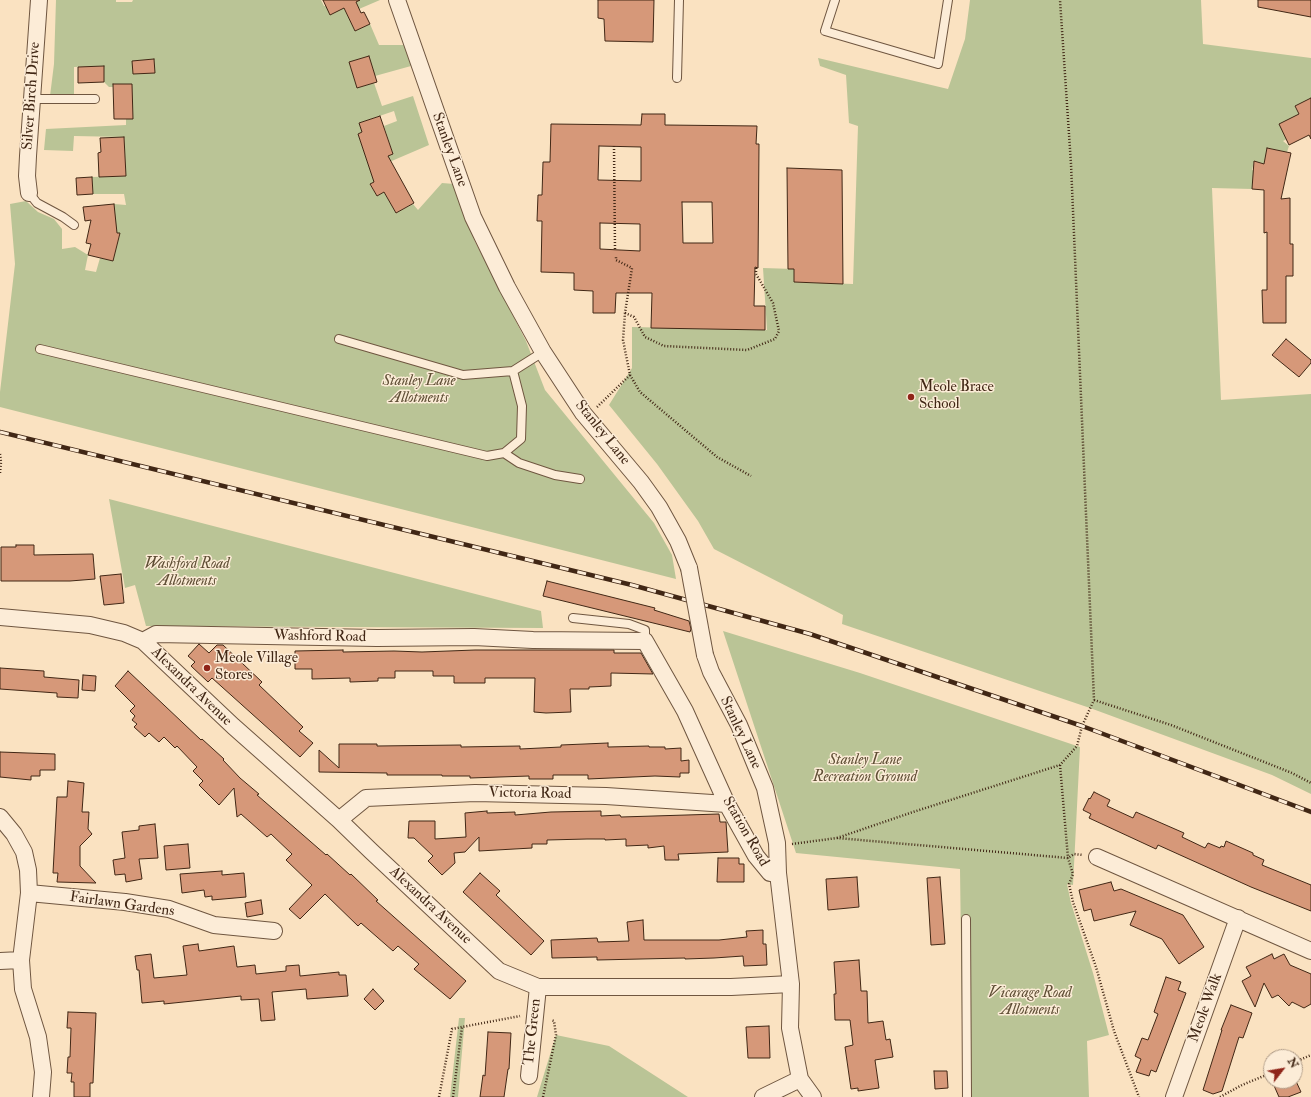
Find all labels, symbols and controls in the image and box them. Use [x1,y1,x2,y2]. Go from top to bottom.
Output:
street label: Silver Birch Drive [19,41,45,151]
street label: Stanley Lane [427,110,471,190]
park label: Stanley Lane Allotments [382,373,456,408]
place label: Meole Brace School [919,379,994,414]
marker: Meole Brace School [906,392,916,402]
street label: Stanley Lane [570,397,634,469]
park label: Washford Road Allotments [144,556,230,591]
street label: Washford Road [274,627,366,647]
street label: Alexandra Avenue [147,644,235,730]
place label: Meole Village Stores [215,650,298,685]
marker: Meole Village Stores [202,663,212,673]
street label: Stanley Lane [715,694,765,772]
park label: Stanley Lane Recreation Ground [813,752,917,787]
street label: Victoria Road [488,784,572,804]
street label: Station Road [718,794,772,870]
street label: Alexandra Avenue [385,863,475,949]
street label: Fairlawn Gardens [69,889,175,921]
street label: Meole Walk [1185,971,1227,1045]
park label: Vicarage Road Allotments [988,985,1072,1020]
street label: The Green [521,998,545,1066]
north arrow [1263,1049,1303,1089]
text: N [1285,1055,1301,1071]

